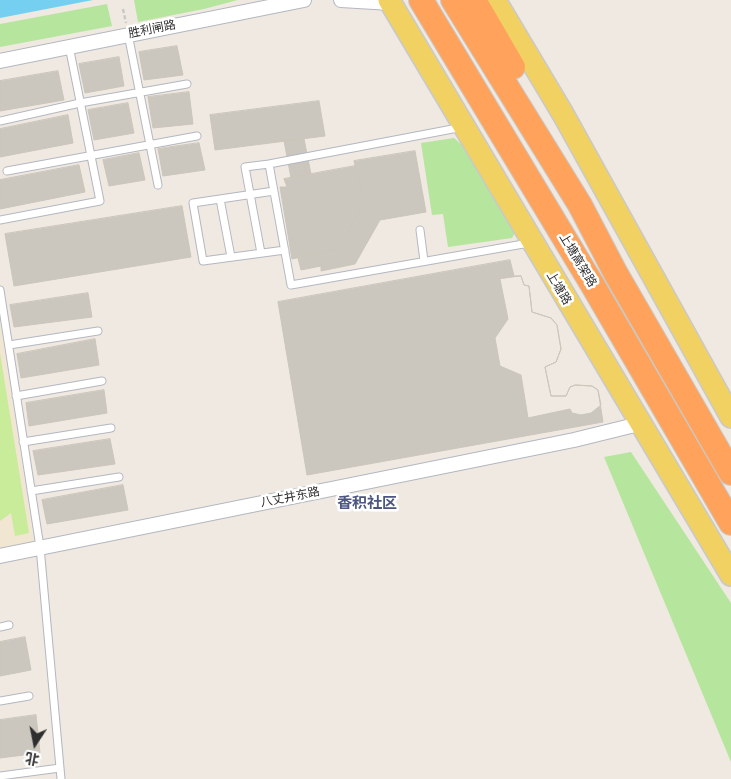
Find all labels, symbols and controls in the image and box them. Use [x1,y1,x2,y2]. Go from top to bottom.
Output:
street label: 胜利闸路 [127,17,177,41]
street label: 上塘高架路 [556,231,600,289]
street label: 上塘路 [544,269,574,307]
street label: 八丈井东路 [259,484,321,510]
district label: 香积社区 [337,494,397,512]
north arrow [10,719,60,769]
text: 北 [24,750,41,769]

